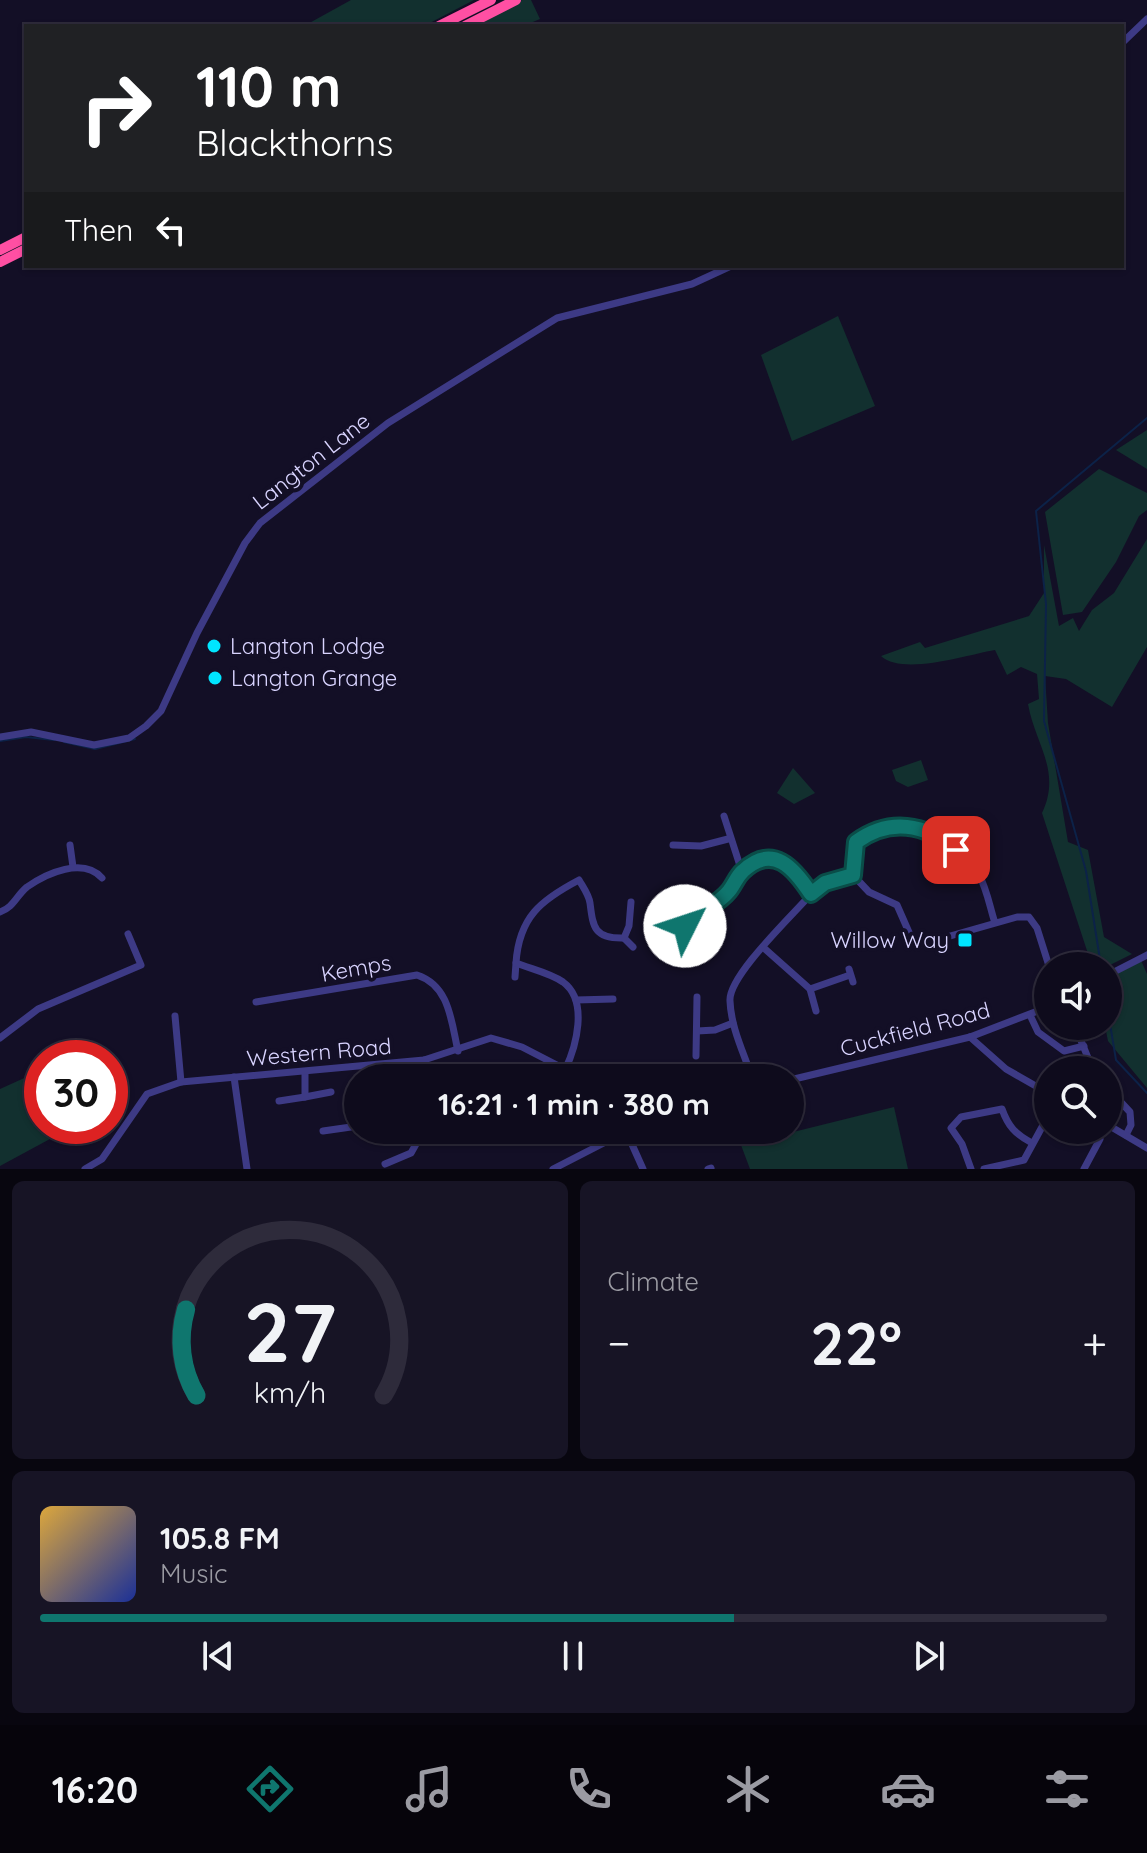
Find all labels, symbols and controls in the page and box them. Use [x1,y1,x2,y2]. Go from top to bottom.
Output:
text: 110 m [196,51,341,121]
icon: right [64,56,168,160]
text: Blackthorns [196,120,393,165]
icon: left [149,208,193,252]
text: Then [64,211,133,249]
street label: Langton Lane [247,407,375,515]
place label: Langton Lodge [230,632,385,660]
marker: Langton Lodge [205,637,223,655]
place label: Langton Grange [231,664,397,692]
marker: Langton Grange [206,669,224,687]
pin [922,816,990,884]
icon: arrive [934,828,978,872]
position arrow [643,884,727,968]
place label: Willow Way [830,926,949,954]
marker: Willow Way [956,931,974,949]
street label: Kemps [319,948,393,988]
map controls [1034,952,1122,1144]
button: sound [1034,952,1122,1040]
street label: Cuckfield Road [837,996,993,1062]
street label: Western Road [245,1032,393,1072]
speed limit sign: 30 [24,1040,128,1144]
button: search [1034,1056,1122,1144]
text: 16:21 · 1 min · 380 m [438,1085,710,1123]
text: Climate [608,1265,699,1298]
text: 27 [243,1279,336,1383]
text: 22° [810,1305,902,1380]
text: − [608,1315,630,1370]
text: + [1082,1315,1107,1370]
text: km/h [253,1374,326,1410]
text: 105.8 FM [160,1519,280,1557]
text: Music [160,1557,228,1590]
icon: previous [196,1634,240,1678]
icon: pause [551,1634,595,1678]
icon: next [907,1634,951,1678]
icon: directions [242,1761,298,1817]
icon: music [401,1761,457,1817]
icon: phone [561,1761,617,1817]
icon: climate [720,1761,776,1817]
icon: car [880,1761,936,1817]
icon: filters [1039,1761,1095,1817]
text: 16:20 [52,1767,138,1812]

